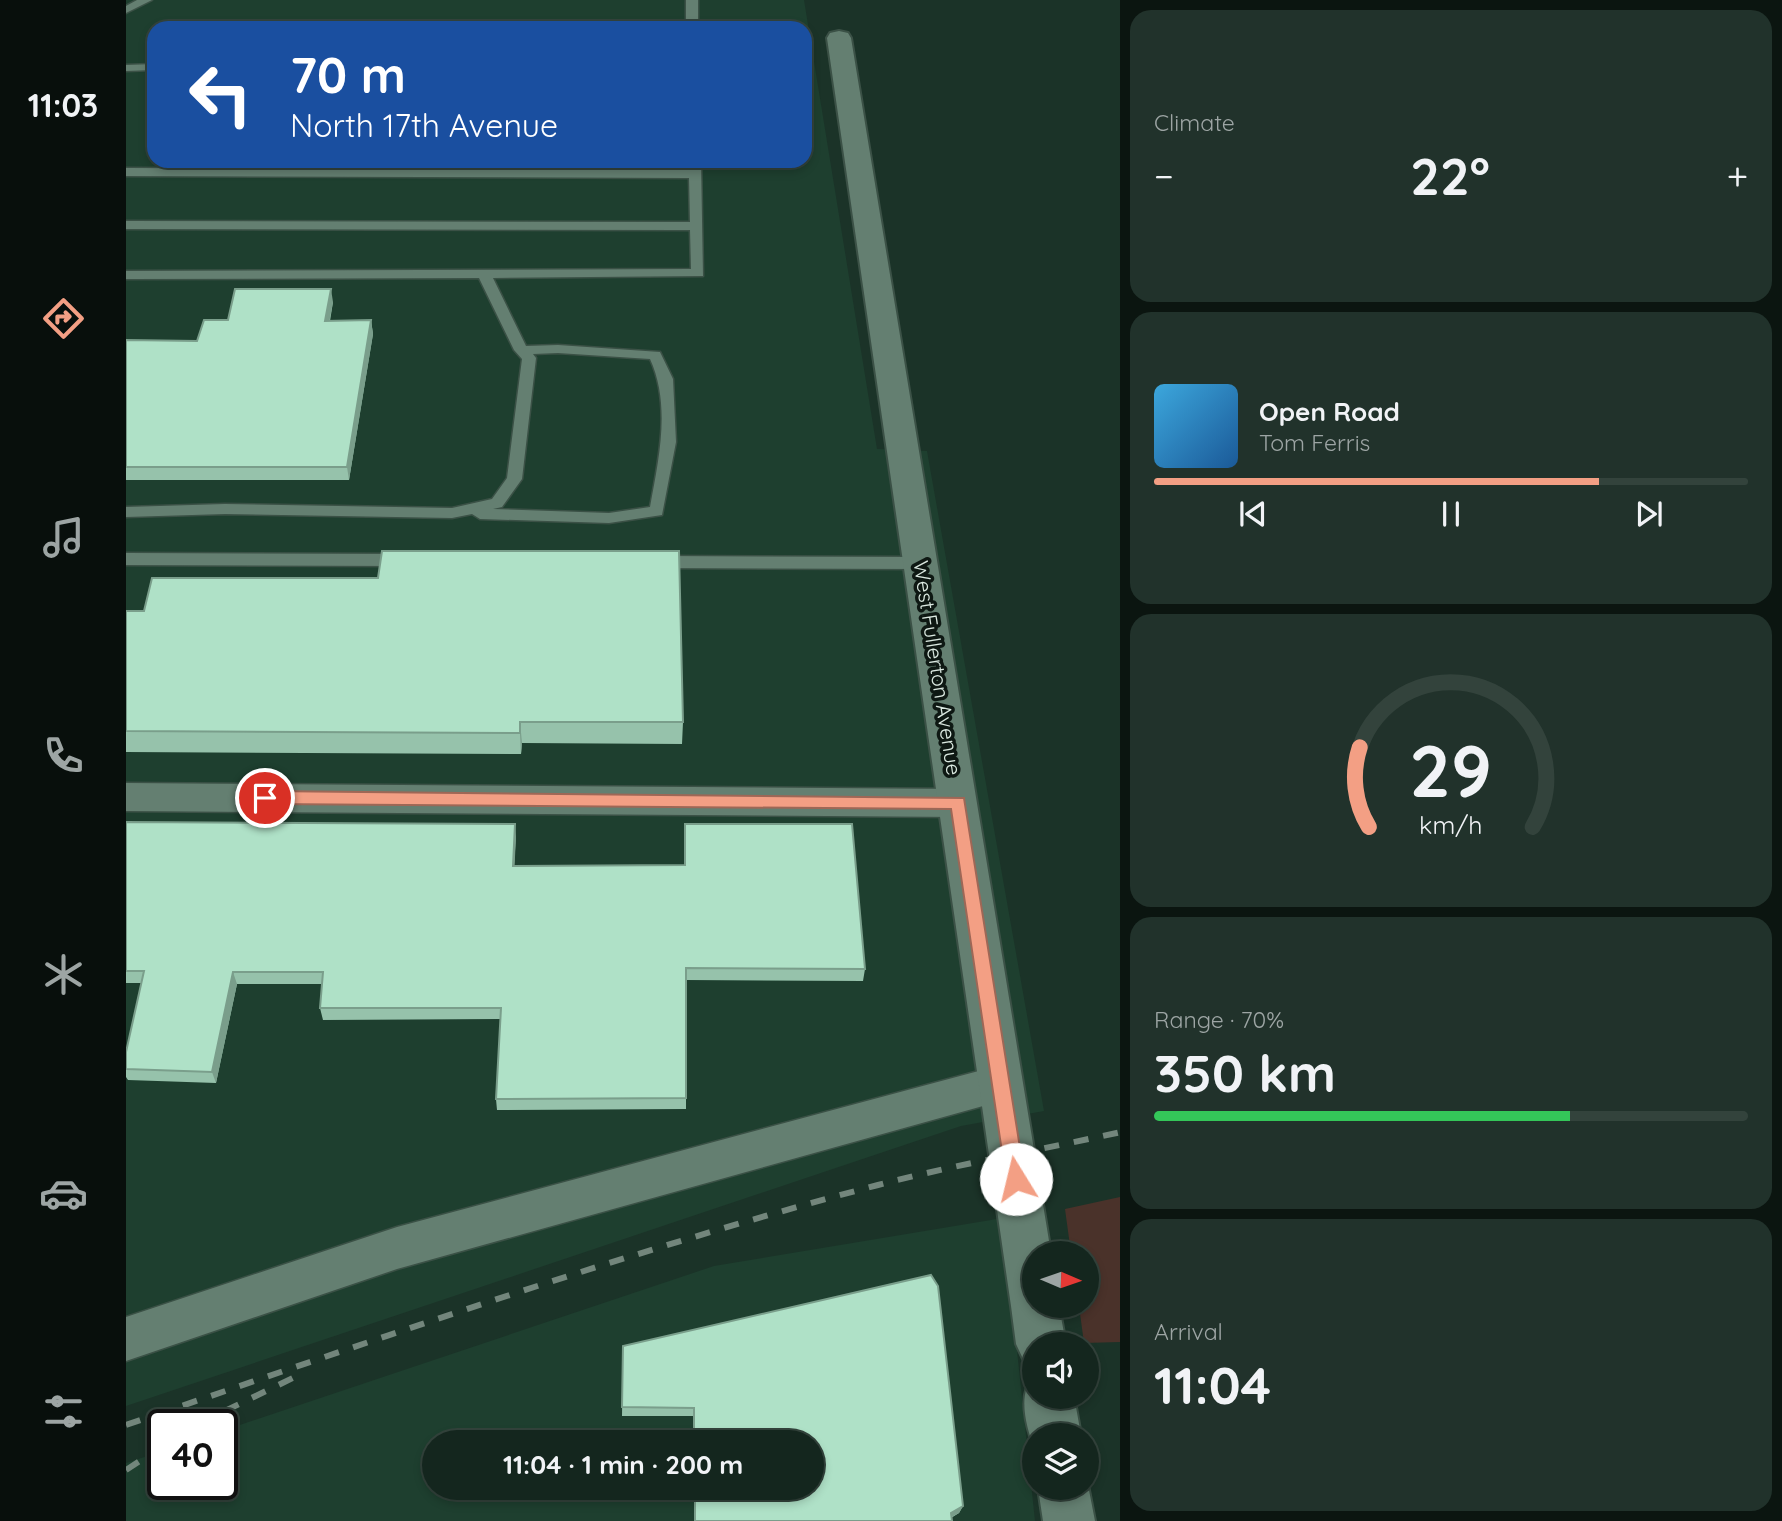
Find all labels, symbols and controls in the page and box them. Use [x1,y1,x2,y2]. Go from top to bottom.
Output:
text: 70 m [290,44,406,105]
icon: left [175,49,266,140]
text: 11:03 [28,85,98,125]
text: North 17th Avenue [290,105,558,145]
text: Climate [1154,108,1235,137]
text: 22° [1410,143,1490,208]
text: − [1154,152,1174,200]
text: + [1727,152,1748,200]
icon: directions [39,294,88,343]
text: Open Road [1259,395,1400,428]
text: Tom Ferris [1259,428,1370,457]
icon: previous [1234,495,1272,533]
icon: pause [1432,495,1470,533]
icon: next [1630,495,1668,533]
icon: music [39,513,88,562]
street label: West Fullerton Avenue [908,559,968,777]
text: 29 [1410,724,1492,815]
icon: phone [39,731,88,780]
pin [235,768,295,828]
icon: arrive [246,779,284,817]
text: km/h [1419,808,1483,839]
icon: climate [39,950,88,999]
text: Range · 70% [1154,1005,1284,1034]
text: 350 km [1154,1040,1336,1105]
position arrow [979,1142,1053,1216]
icon: car [39,1169,88,1218]
north arrow [1022,1241,1099,1318]
map controls [1022,1241,1099,1500]
text: Arrival [1154,1317,1223,1346]
button: sound [1022,1332,1099,1409]
text: 11:04 [1154,1352,1271,1417]
icon: filters [39,1387,88,1436]
speed limit sign: 40 [147,1409,238,1500]
button: layers [1022,1423,1099,1500]
text: 11:04 · 1 min · 200 m [503,1448,743,1481]

